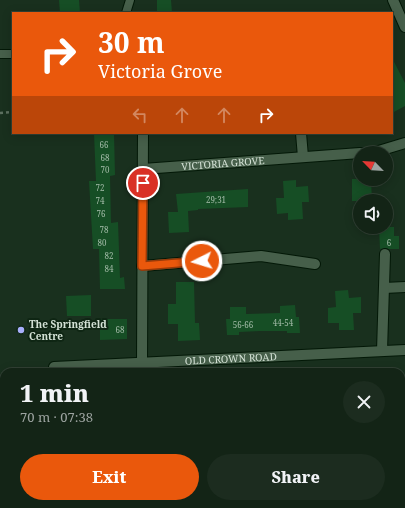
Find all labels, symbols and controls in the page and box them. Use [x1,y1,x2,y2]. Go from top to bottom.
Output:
text: 30 m [98,23,165,61]
icon: right [32,28,84,80]
text: Victoria Grove [98,59,222,83]
icon: left [129,104,151,126]
icon: ahead [171,104,193,126]
icon: ahead [213,104,235,126]
icon: right [255,104,277,126]
house number: 66 [100,139,109,150]
north arrow [353,146,393,186]
map controls [353,146,393,234]
house number: 68 [101,152,110,163]
street label: VICTORIA GROVE [181,153,265,173]
house number: 70 [101,164,110,175]
pin [126,166,160,200]
icon: arrive [132,172,154,194]
house number: 72 [96,182,104,193]
house number: 29;31 [206,194,226,205]
button: sound [353,194,393,234]
house number: 74 [96,195,105,206]
house number: 76 [97,208,106,219]
house number: 78 [100,224,109,235]
house number: 80 [98,237,107,248]
house number: 6 [387,237,392,248]
position arrow [181,240,223,282]
house number: 82 [105,250,113,261]
house number: 84 [105,263,114,274]
place label: The Springfield Centre [29,317,107,343]
house number: 44-54 [273,317,294,328]
house number: 56-66 [233,319,254,330]
house number: 68 [116,324,125,335]
marker: The Springfield Centre [16,325,26,335]
street label: OLD CROWN ROAD [185,349,277,368]
text: 1 min [20,376,89,409]
button: close [343,381,385,423]
text: 70 m · 07:38 [20,408,93,426]
button: Exit [20,454,199,500]
button: Share [207,454,385,500]

